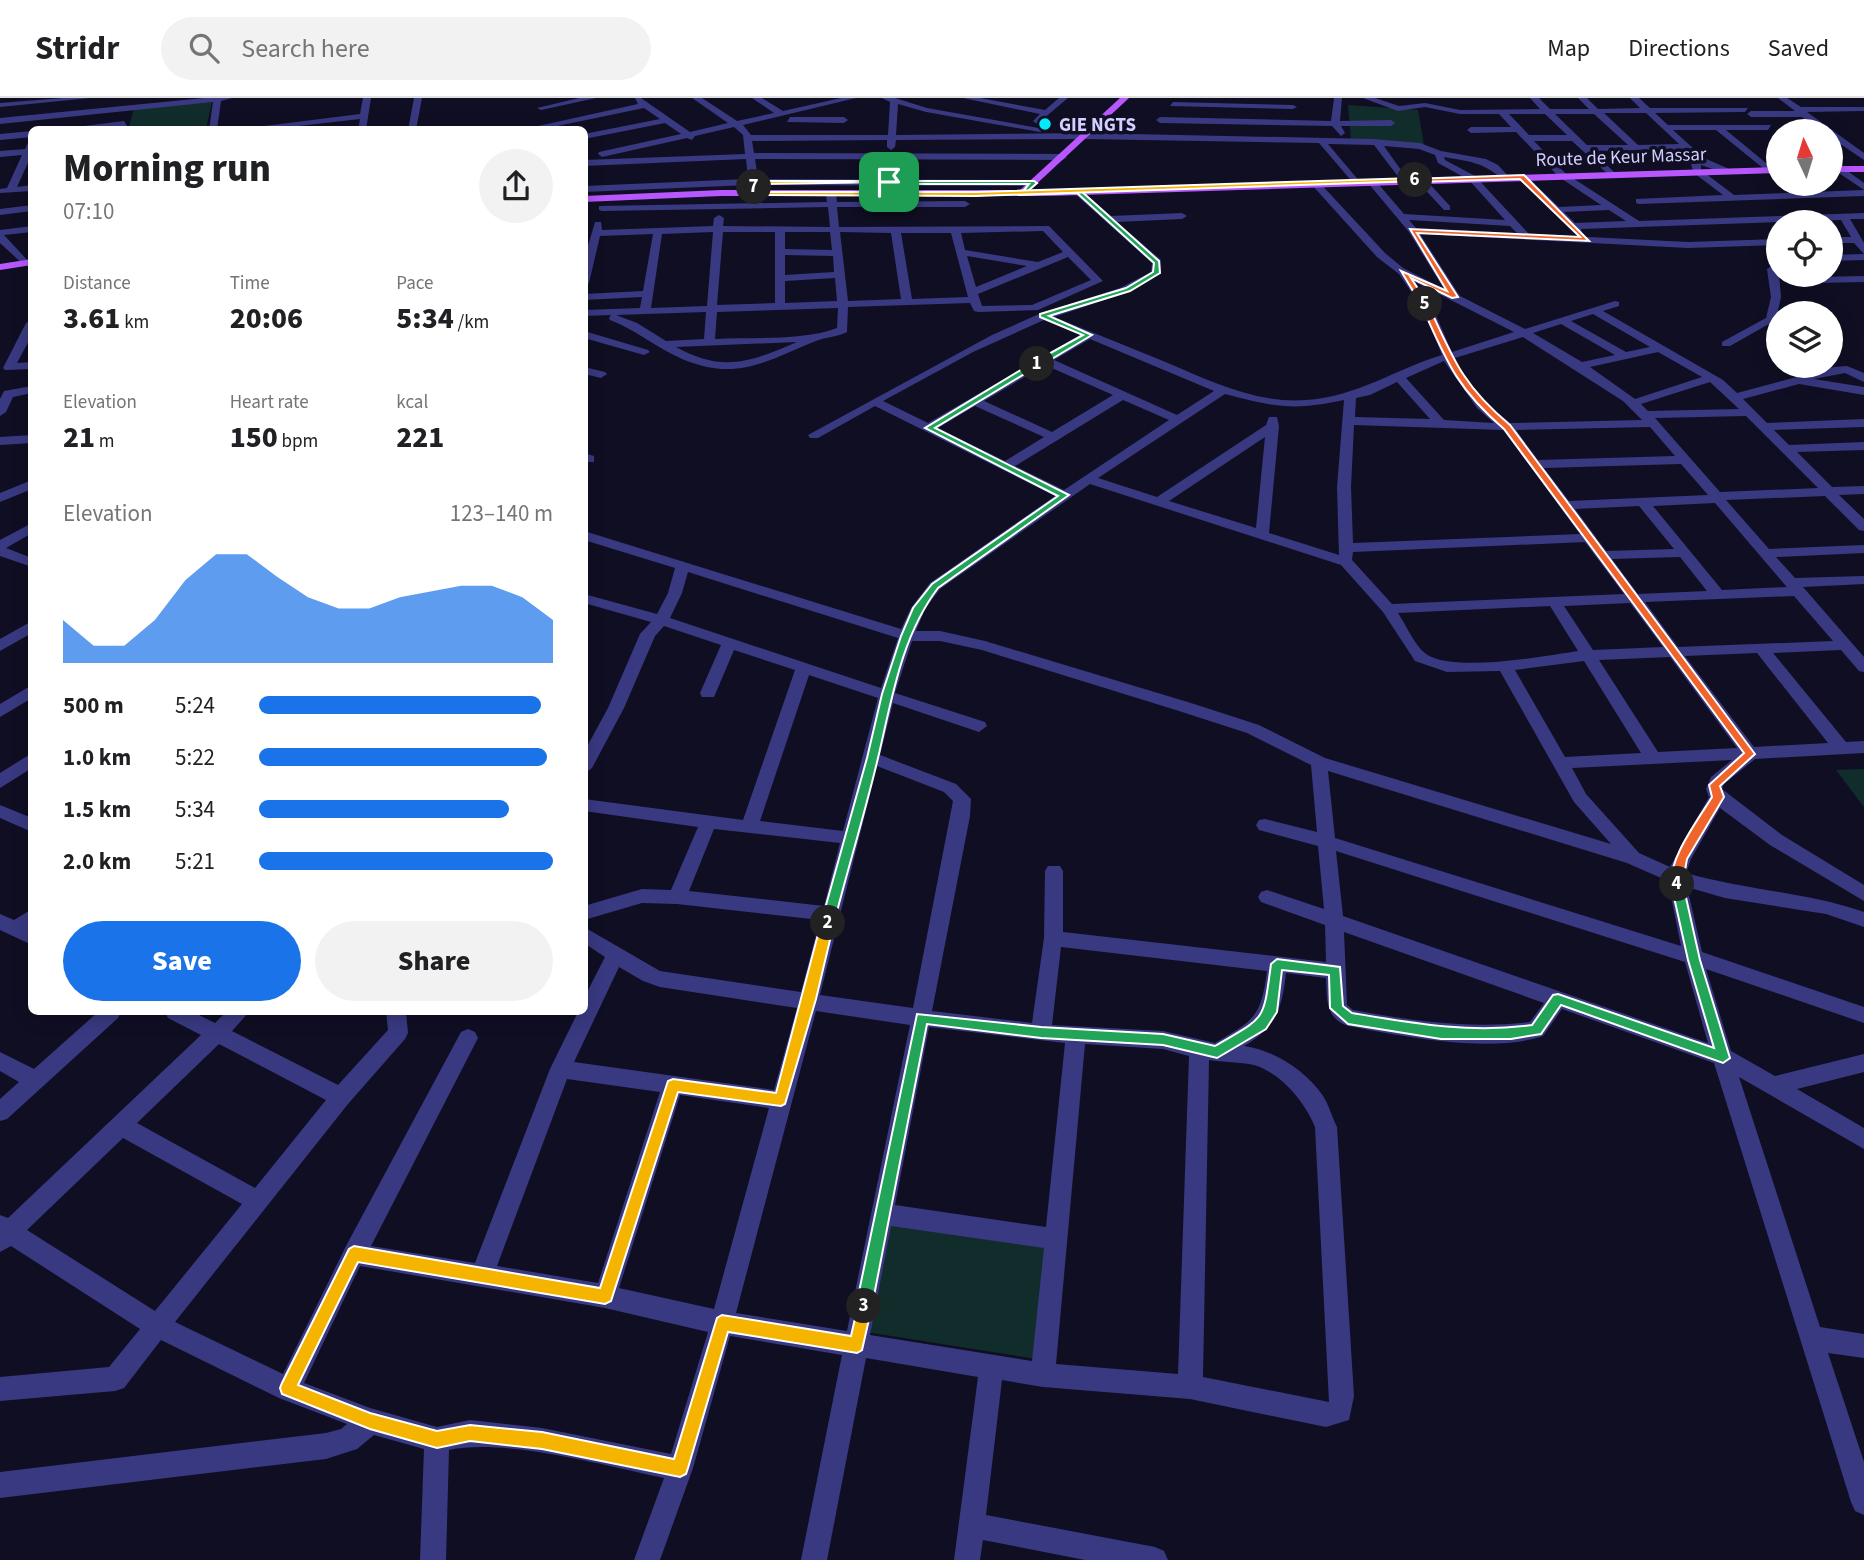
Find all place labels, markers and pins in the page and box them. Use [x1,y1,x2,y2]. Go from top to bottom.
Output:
place label: GIE NGTS [1059,112,1136,139]
marker: GIE NGTS [1037,116,1053,132]
pin [859,152,919,212]
pin: 6 [1398,162,1432,198]
pin: 7 [736,170,772,204]
pin: 5 [1408,286,1442,322]
pin: 1 [1020,346,1054,382]
pin: 4 [1660,866,1694,902]
pin: 2 [810,906,846,940]
pin: 3 [846,1288,882,1324]

